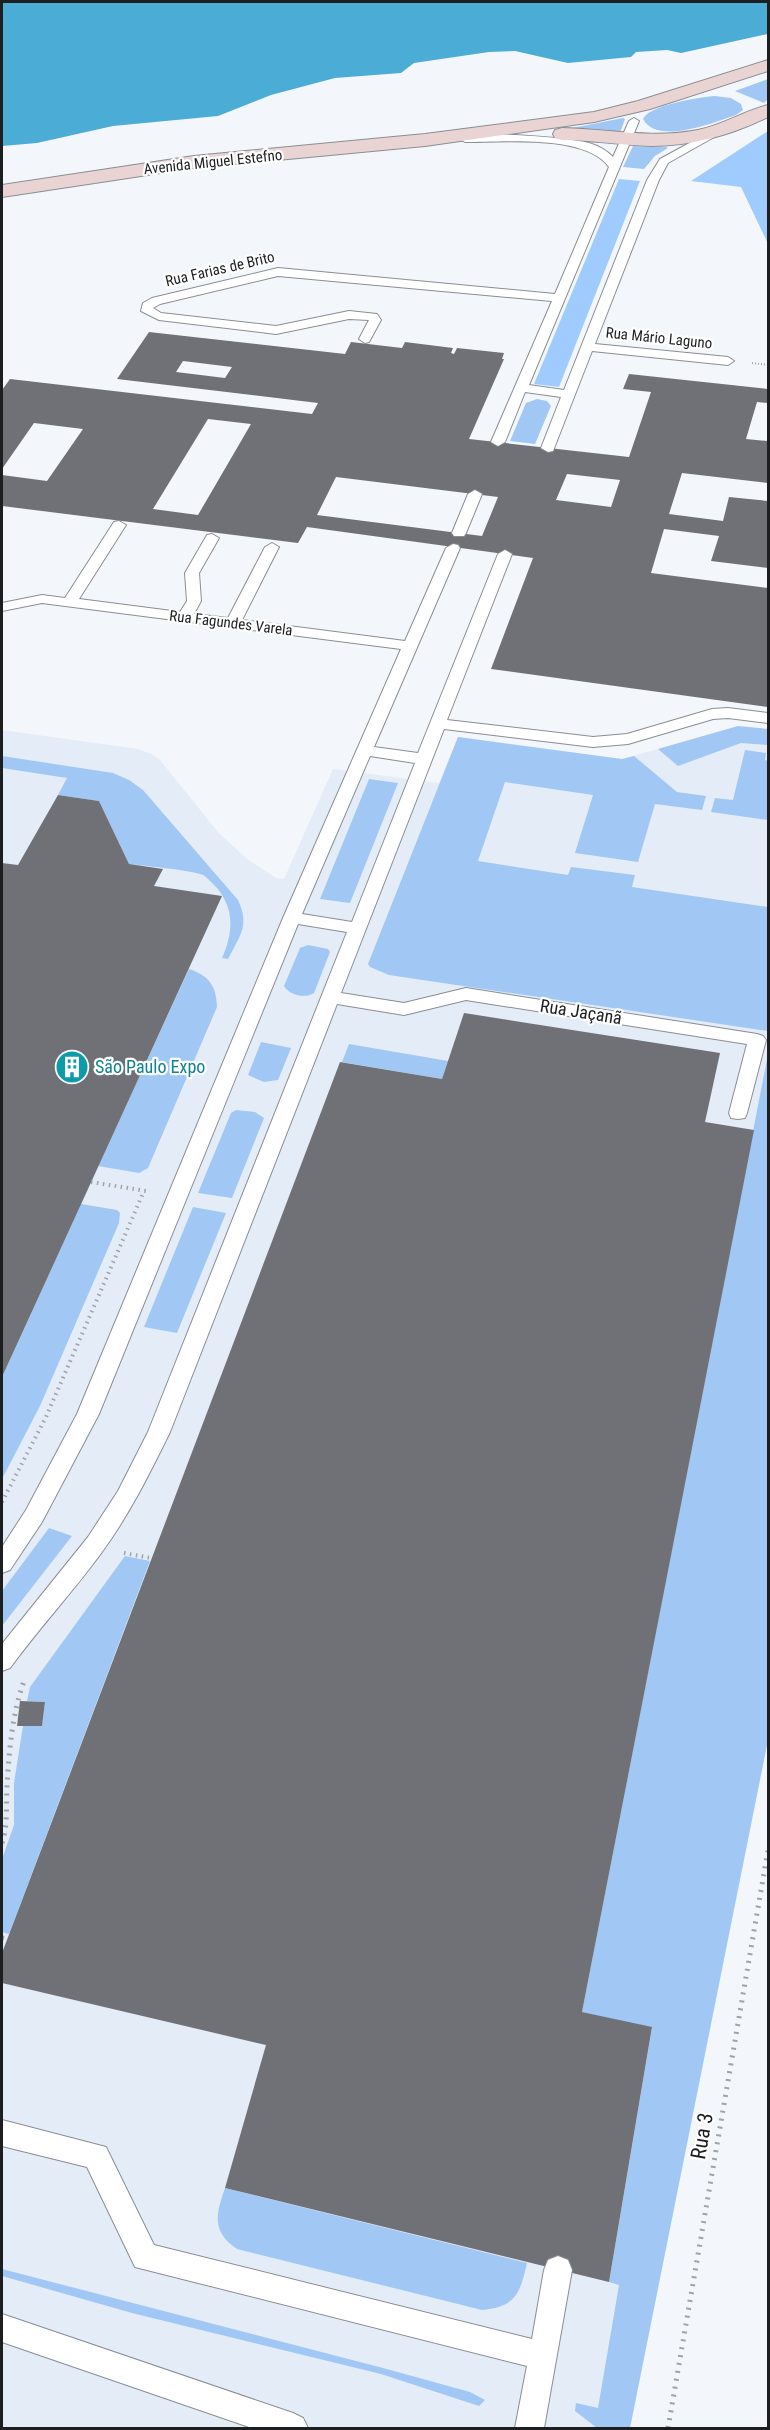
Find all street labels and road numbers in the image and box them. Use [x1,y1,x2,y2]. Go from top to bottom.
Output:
street label: Avenida Miguel Estefno [143,146,283,178]
street label: Rua Farias de Brito [164,248,276,290]
street label: Rua Mário Laguno [605,323,713,353]
street label: Rua Fagundes Varela [168,607,294,639]
street label: Rua Jaçanã [539,995,624,1028]
street label: Rua 3 [686,2111,718,2161]

